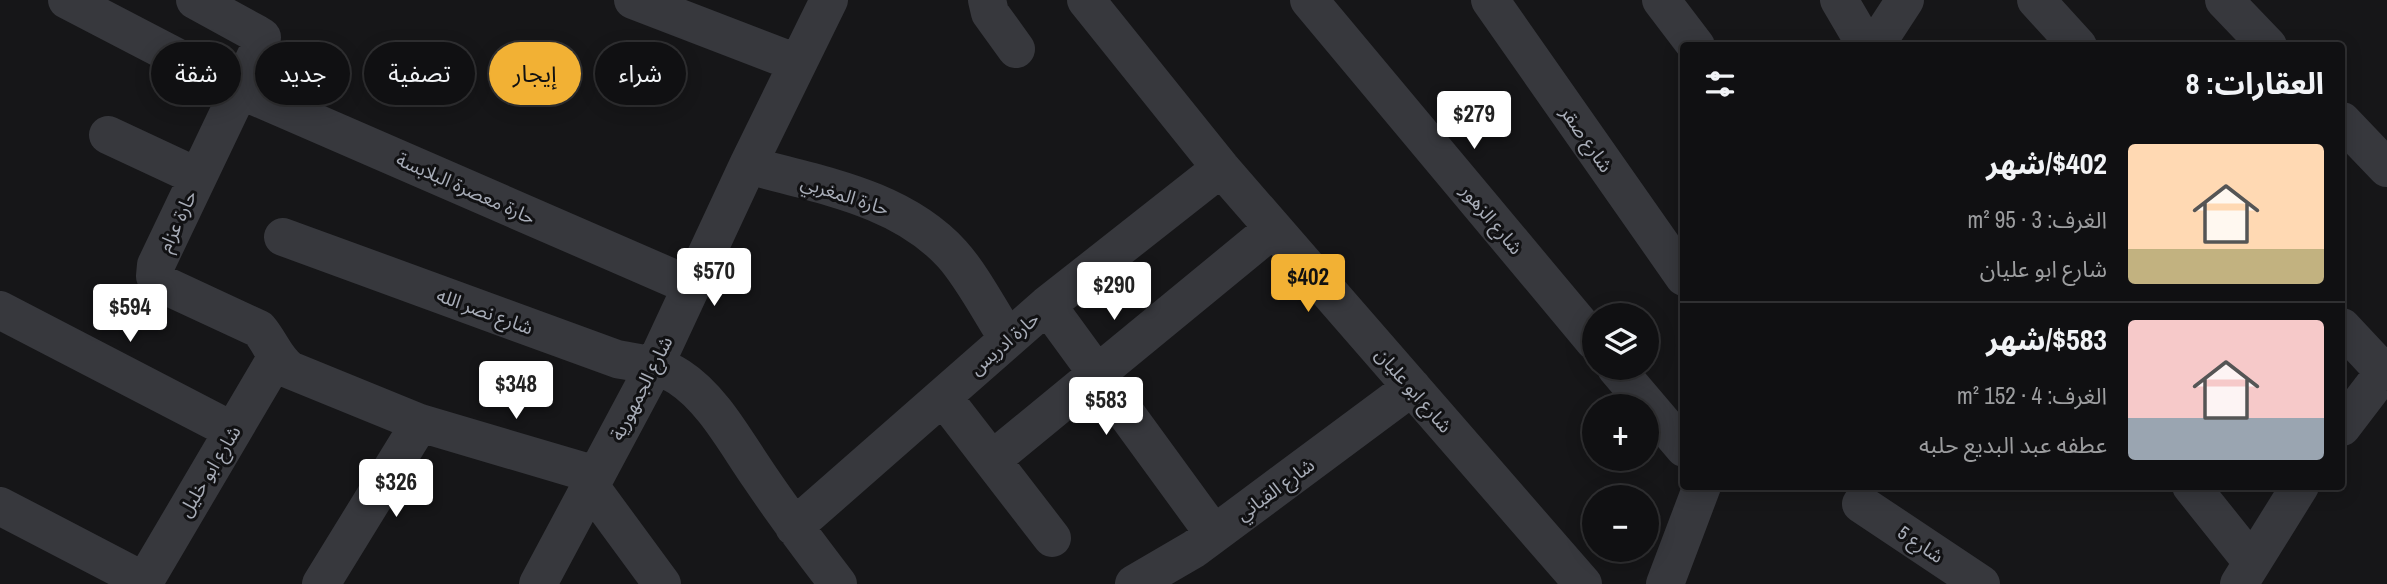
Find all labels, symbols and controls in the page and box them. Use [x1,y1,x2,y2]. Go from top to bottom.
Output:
chip: شقة [151,42,241,105]
chip: جديد [255,42,350,105]
chip: تصفية [364,42,475,105]
chip: إيجار [489,42,581,105]
chip: شراء [595,42,686,105]
text: العقارات: 8 [2186,63,2324,103]
icon: filters [1701,65,1739,103]
pin: $279 [1433,92,1515,151]
text: $279 [1453,98,1495,129]
street label: شارع صقر [1553,100,1619,178]
text: $402/شهر [1986,143,2107,183]
street label: حارة معصرة البلابسة [392,146,540,230]
street label: حارة المغربي [797,169,892,224]
icon: home [2184,172,2268,256]
street label: شارع الزهور [1453,178,1529,260]
street label: حارة عزام [151,186,204,257]
text: الغرف: 3 · 95 m² [1968,204,2107,235]
pin: $570 [673,248,755,308]
text: شارع ابو عليان [1980,253,2107,284]
pin: $402 [1267,254,1349,314]
text: $570 [693,255,735,286]
text: $402 [1287,261,1329,292]
pin: $290 [1073,262,1155,322]
text: $290 [1093,269,1135,300]
street label: شارع نصر الله [433,282,537,341]
pin: $594 [89,284,171,344]
text: $594 [109,291,151,322]
map controls [1582,303,1659,562]
button: layers [1582,303,1659,380]
street label: حارة ادريس [963,305,1045,381]
text: $583/شهر [1986,319,2107,359]
street label: شارع الجمهورية [604,331,679,445]
street label: شارع ابو عليان [1369,342,1458,439]
icon: home [2184,348,2268,432]
pin: $348 [475,362,557,421]
text: $348 [495,368,537,399]
pin: $583 [1065,378,1147,437]
text: الغرف: 4 · 152 m² [1957,380,2107,411]
text: $583 [1085,384,1127,415]
button: + [1582,394,1659,471]
street label: شارع ابو خليل [172,421,247,522]
text: عطفه عبد البديع حلبه [1919,429,2107,460]
street label: شارع القباني [1230,452,1321,528]
pin: $326 [355,460,437,519]
text: $326 [375,466,417,497]
button: − [1582,485,1659,562]
street label: شارع 5 [1892,519,1949,570]

